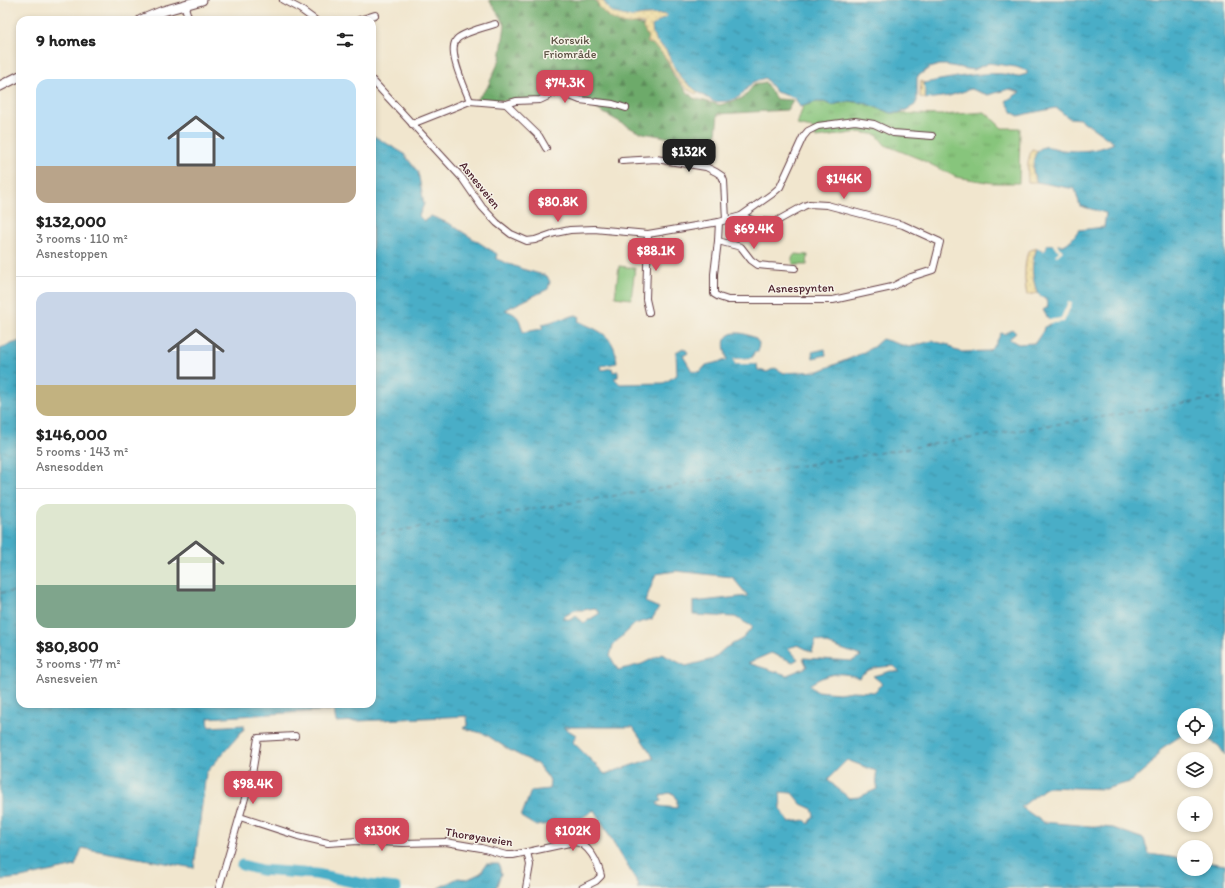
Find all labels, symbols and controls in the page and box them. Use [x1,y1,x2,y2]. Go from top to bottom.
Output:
icon: filters [334,29,356,51]
text: 9 homes [36,30,96,50]
park label: Korsvik Friområde [543,33,597,61]
pin: $74.3K [532,70,598,104]
text: $74.3K [545,75,585,90]
icon: home [160,105,232,177]
pin: $132K [661,139,717,173]
text: $132K [672,144,706,159]
street label: Asnesveien [457,158,504,212]
pin: $146K [816,166,872,200]
text: $146K [826,171,862,186]
pin: $80.8K [525,189,591,223]
text: $80.8K [538,194,578,209]
text: $132,000 [36,211,106,231]
pin: $69.4K [721,216,787,250]
text: $69.4K [734,221,774,236]
text: 3 rooms · 110 m² [36,231,128,246]
pin: $88.1K [623,238,689,272]
text: $88.1K [637,243,675,258]
text: Asnestoppen [36,246,107,261]
street label: Asnespynten [768,280,835,296]
icon: home [160,318,232,390]
text: $146,000 [36,424,107,444]
text: 5 rooms · 143 m² [36,444,128,459]
text: Asnesodden [36,459,103,474]
icon: home [160,530,232,602]
text: $80,800 [36,636,99,656]
text: 3 rooms · 77 m² [36,656,121,671]
text: Asnesveien [36,671,98,686]
map controls [1177,708,1213,876]
button: locate [1177,708,1213,744]
button: layers [1177,752,1213,788]
pin: $98.4K [220,771,286,805]
text: $98.4K [233,776,273,791]
button: + [1177,796,1213,832]
pin: $130K [354,818,410,852]
pin: $102K [545,818,601,852]
text: $130K [364,823,400,838]
text: $102K [555,823,591,838]
street label: Thorøyaveien [444,825,514,849]
button: − [1177,840,1213,876]

